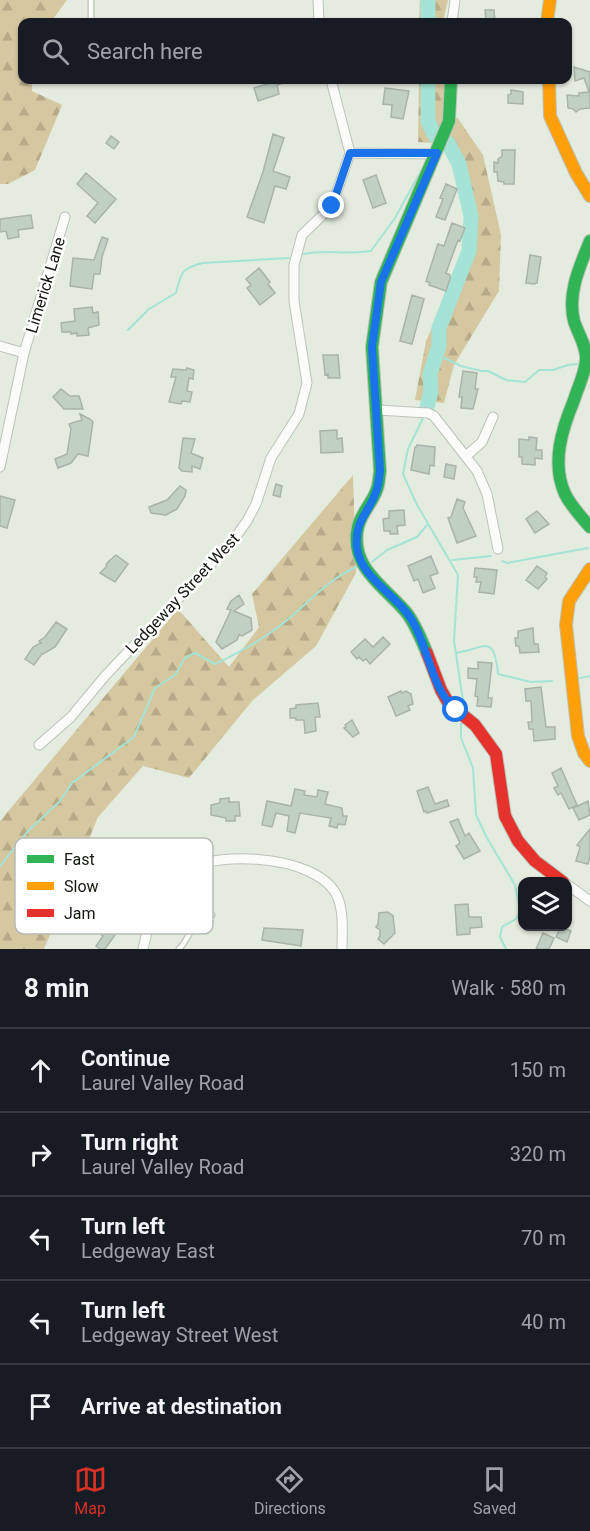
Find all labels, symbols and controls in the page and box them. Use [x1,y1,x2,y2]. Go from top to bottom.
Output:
search box [18,18,572,84]
icon: search [39,35,72,68]
text: Search here [87,39,203,64]
route end [318,192,344,218]
street label: Limerick Lane [22,235,69,335]
street label: Ledgeway Street West [122,529,243,658]
route start [442,696,468,722]
legend [15,838,213,934]
text: Fast [64,850,95,869]
text: Slow [64,877,99,896]
map controls [518,877,572,931]
button: layers [518,877,572,931]
text: Jam [64,904,96,923]
text: 8 min [24,973,89,1003]
text: Walk · 580 m [451,976,566,1000]
text: Continue [81,1046,170,1071]
icon: ahead [24,1054,57,1087]
text: 150 m [510,1058,566,1082]
text: Laurel Valley Road [81,1071,244,1095]
text: Turn right [81,1130,178,1155]
icon: right [24,1138,57,1171]
text: 320 m [510,1142,566,1166]
text: Laurel Valley Road [81,1155,244,1179]
text: Turn left [81,1214,165,1239]
icon: left [24,1222,57,1255]
text: 70 m [521,1226,566,1250]
text: Ledgeway East [81,1239,215,1263]
text: Turn left [81,1298,165,1323]
icon: left [24,1306,57,1339]
text: 40 m [521,1310,566,1334]
text: Ledgeway Street West [81,1323,278,1347]
icon: arrive [24,1390,57,1423]
text: Arrive at destination [81,1394,282,1419]
tab: Map [74,1463,107,1518]
tab: Directions [254,1463,326,1518]
tab: Saved [473,1463,516,1518]

